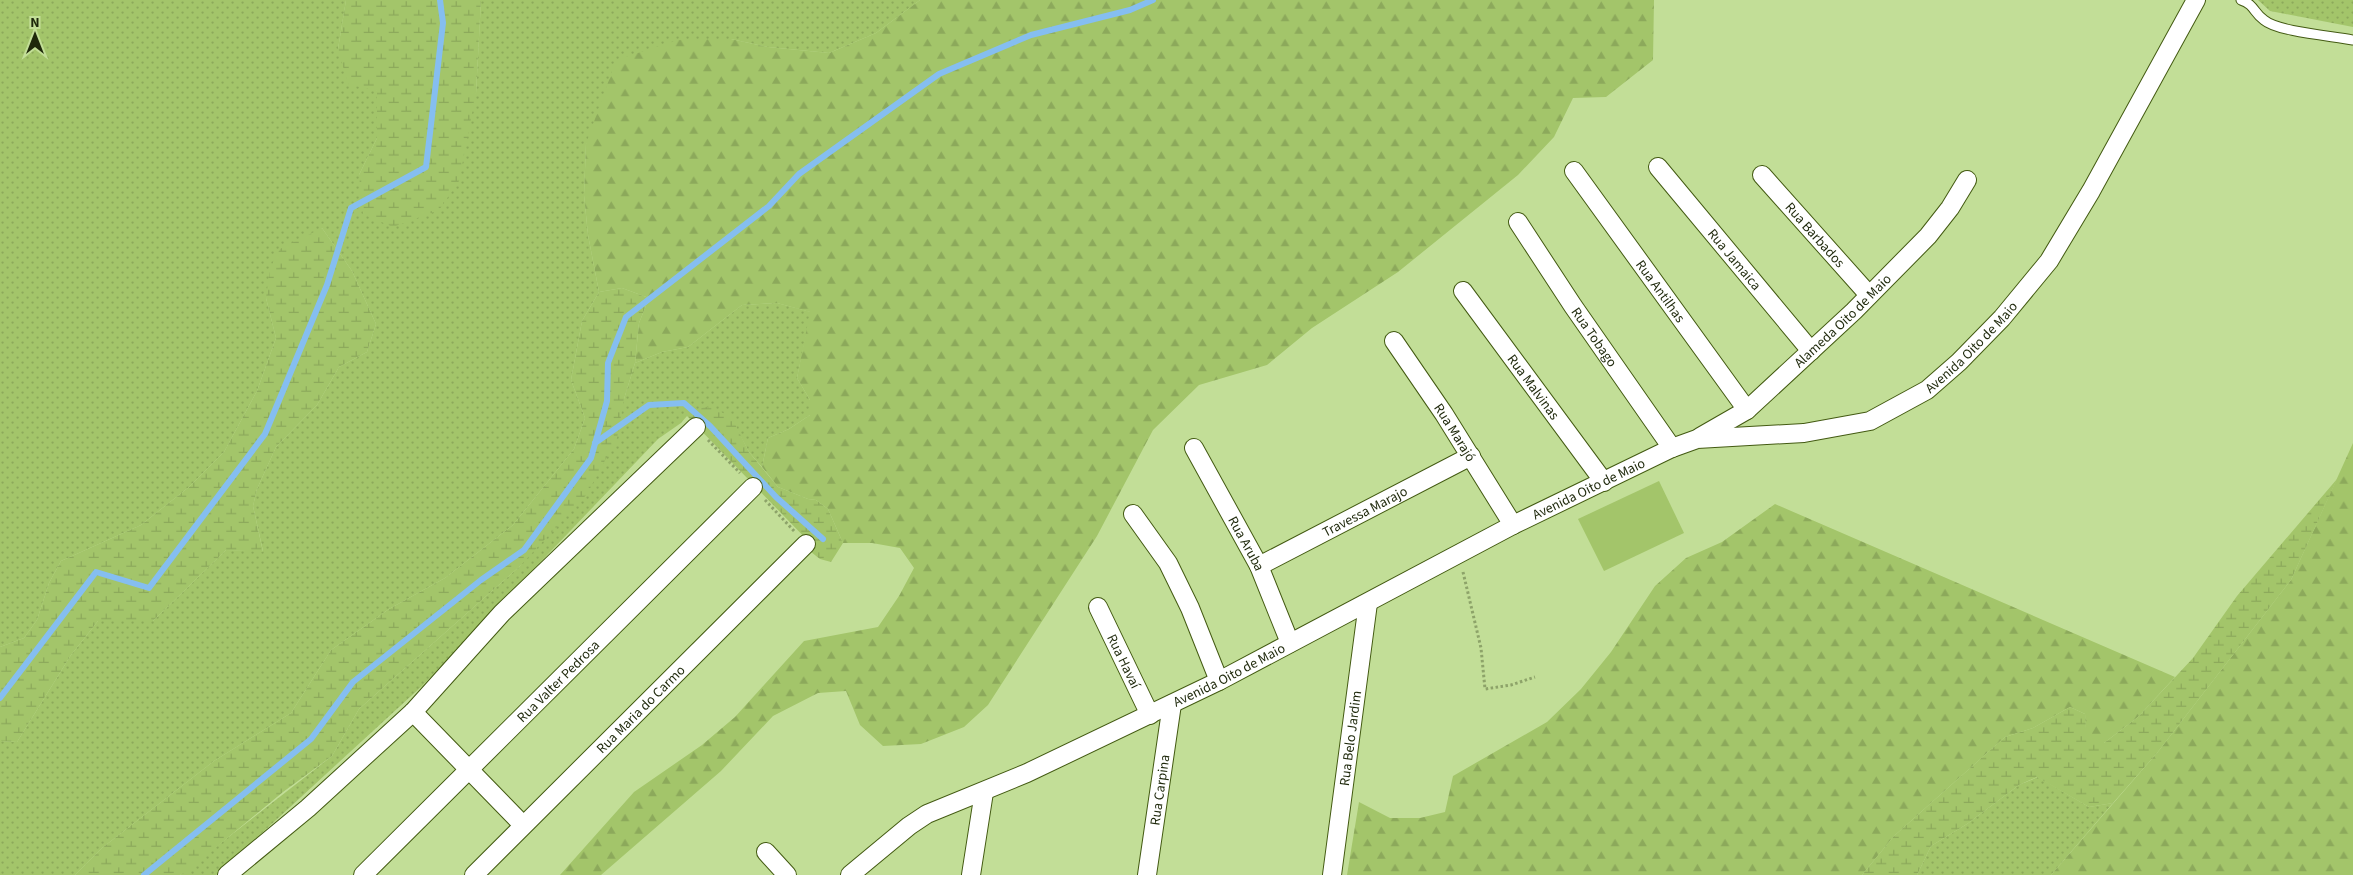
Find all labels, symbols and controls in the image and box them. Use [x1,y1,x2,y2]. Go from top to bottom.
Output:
north arrow [10,10,60,60]
text: N [30,13,40,33]
street label: Rua Barbados [1780,198,1849,273]
street label: Rua Jamaica [1702,225,1766,295]
street label: Rua Antilhas [1630,256,1690,327]
street label: Alameda Oito de Maio [1790,270,1896,373]
street label: Avenida Oito de Maio [1921,298,2023,398]
street label: Rua Tobago [1566,303,1622,371]
street label: Rua Malvinas [1502,350,1564,424]
street label: Rua Marajó [1429,400,1480,466]
street label: Avenida Oito de Maio [1529,453,1649,525]
street label: Travessa Marajo [1319,482,1411,542]
street label: Rua Aruba [1222,513,1269,574]
street label: Rua Havaí [1101,631,1145,693]
street label: Rua Valter Pedrosa [513,636,605,728]
street label: Avenida Oito de Maio [1170,639,1289,713]
street label: Rua Maria do Carmo [592,661,690,759]
street label: Rua Belo Jardim [1335,689,1367,787]
street label: Rua Carpina [1145,753,1175,827]

